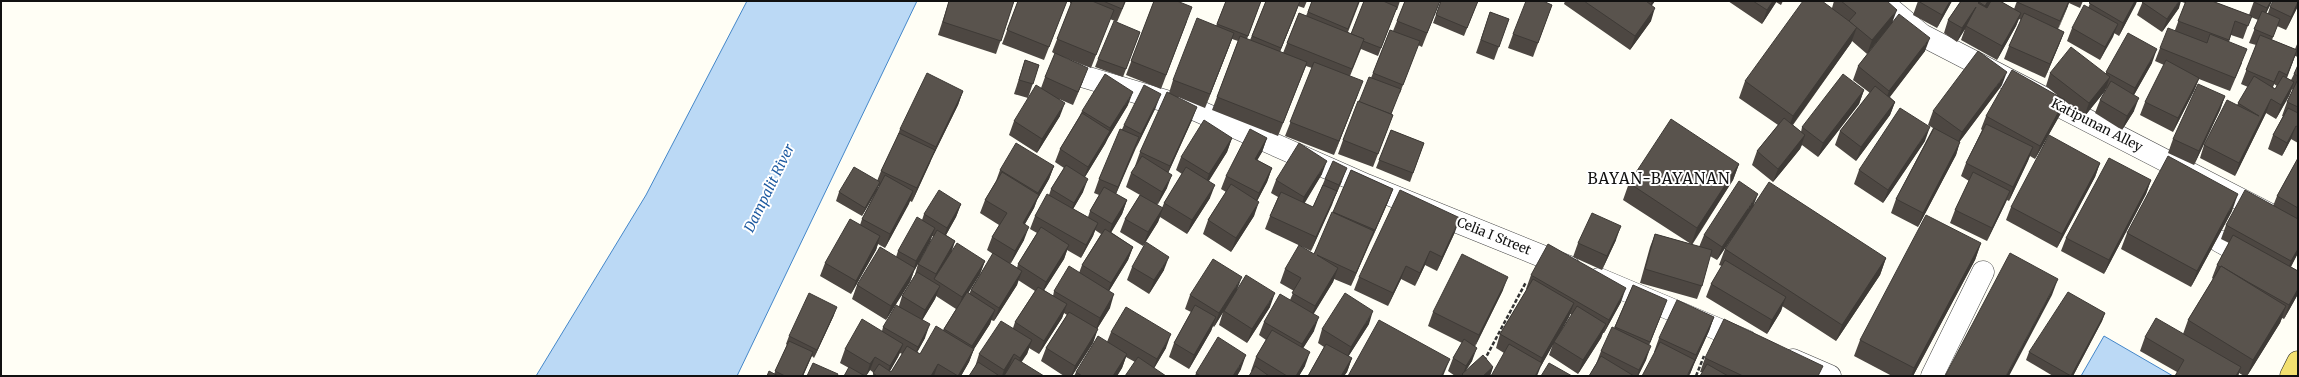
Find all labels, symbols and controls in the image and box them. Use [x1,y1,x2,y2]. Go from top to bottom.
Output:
street label: Katipunan Alley [2048,95,2146,156]
water label: Dampalit River [739,141,798,236]
district label: BAYAN-BAYANAN [1587,169,1731,188]
street label: Celia I Street [1454,213,1534,259]

